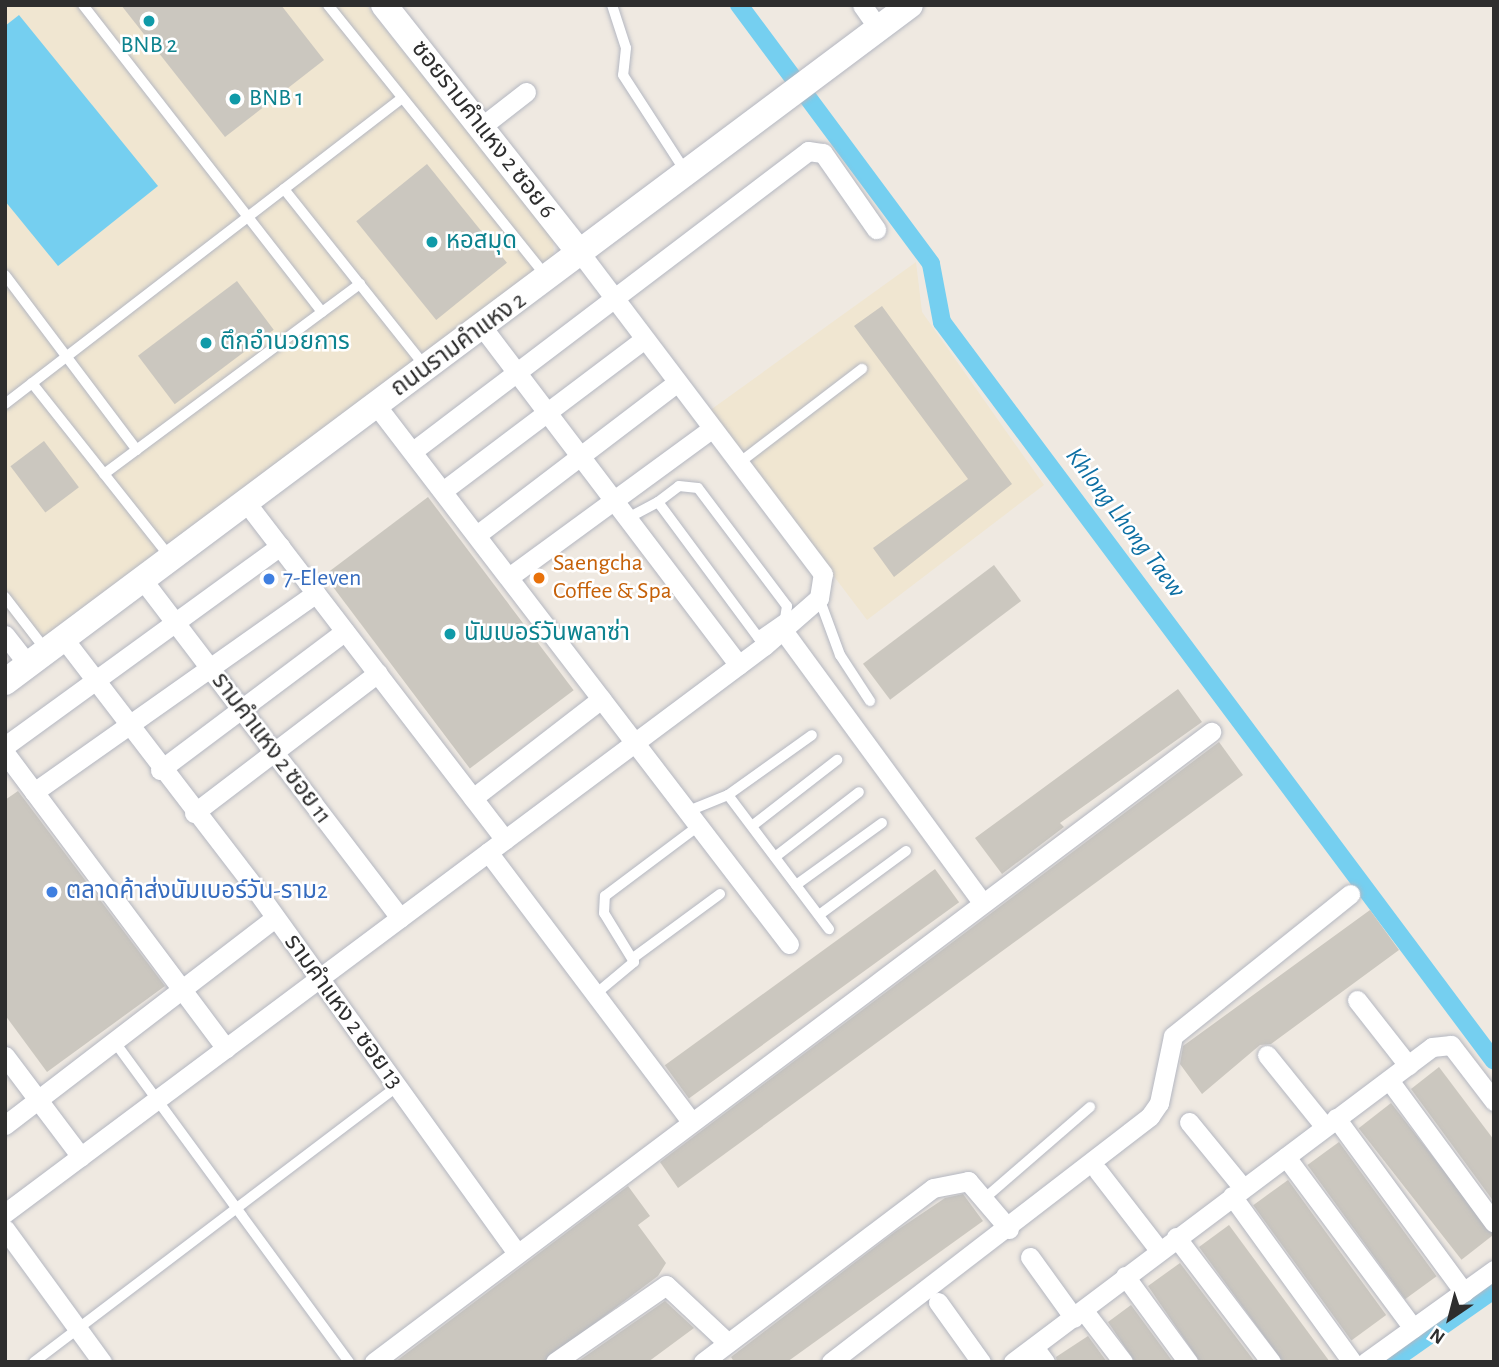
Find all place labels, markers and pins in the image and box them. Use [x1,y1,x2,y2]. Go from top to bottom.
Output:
marker: BNB 2 [141,13,157,29]
place label: BNB 2 [120,32,178,60]
place label: BNB 1 [249,85,303,113]
marker: BNB 1 [227,91,243,107]
place label: หอสมุด [446,228,517,256]
marker: หอสมุด [424,234,440,250]
place label: ตึกอำนวยการ [220,329,350,357]
marker: ตึกอำนวยการ [198,335,214,351]
place label: Saengcha Coffee & Spa [553,550,672,606]
place label: 7-Eleven [283,565,361,593]
marker: Saengcha Coffee & Spa [531,570,547,586]
marker: 7-Eleven [261,571,277,587]
place label: นัมเบอร์วันพลาซ่า [464,620,630,648]
marker: นัมเบอร์วันพลาซ่า [442,626,458,642]
place label: ตลาดค้าส่งนัมเบอร์วัน-ราม2 [66,878,328,906]
marker: ตลาดค้าส่งนัมเบอร์วัน-ราม2 [44,884,60,900]

